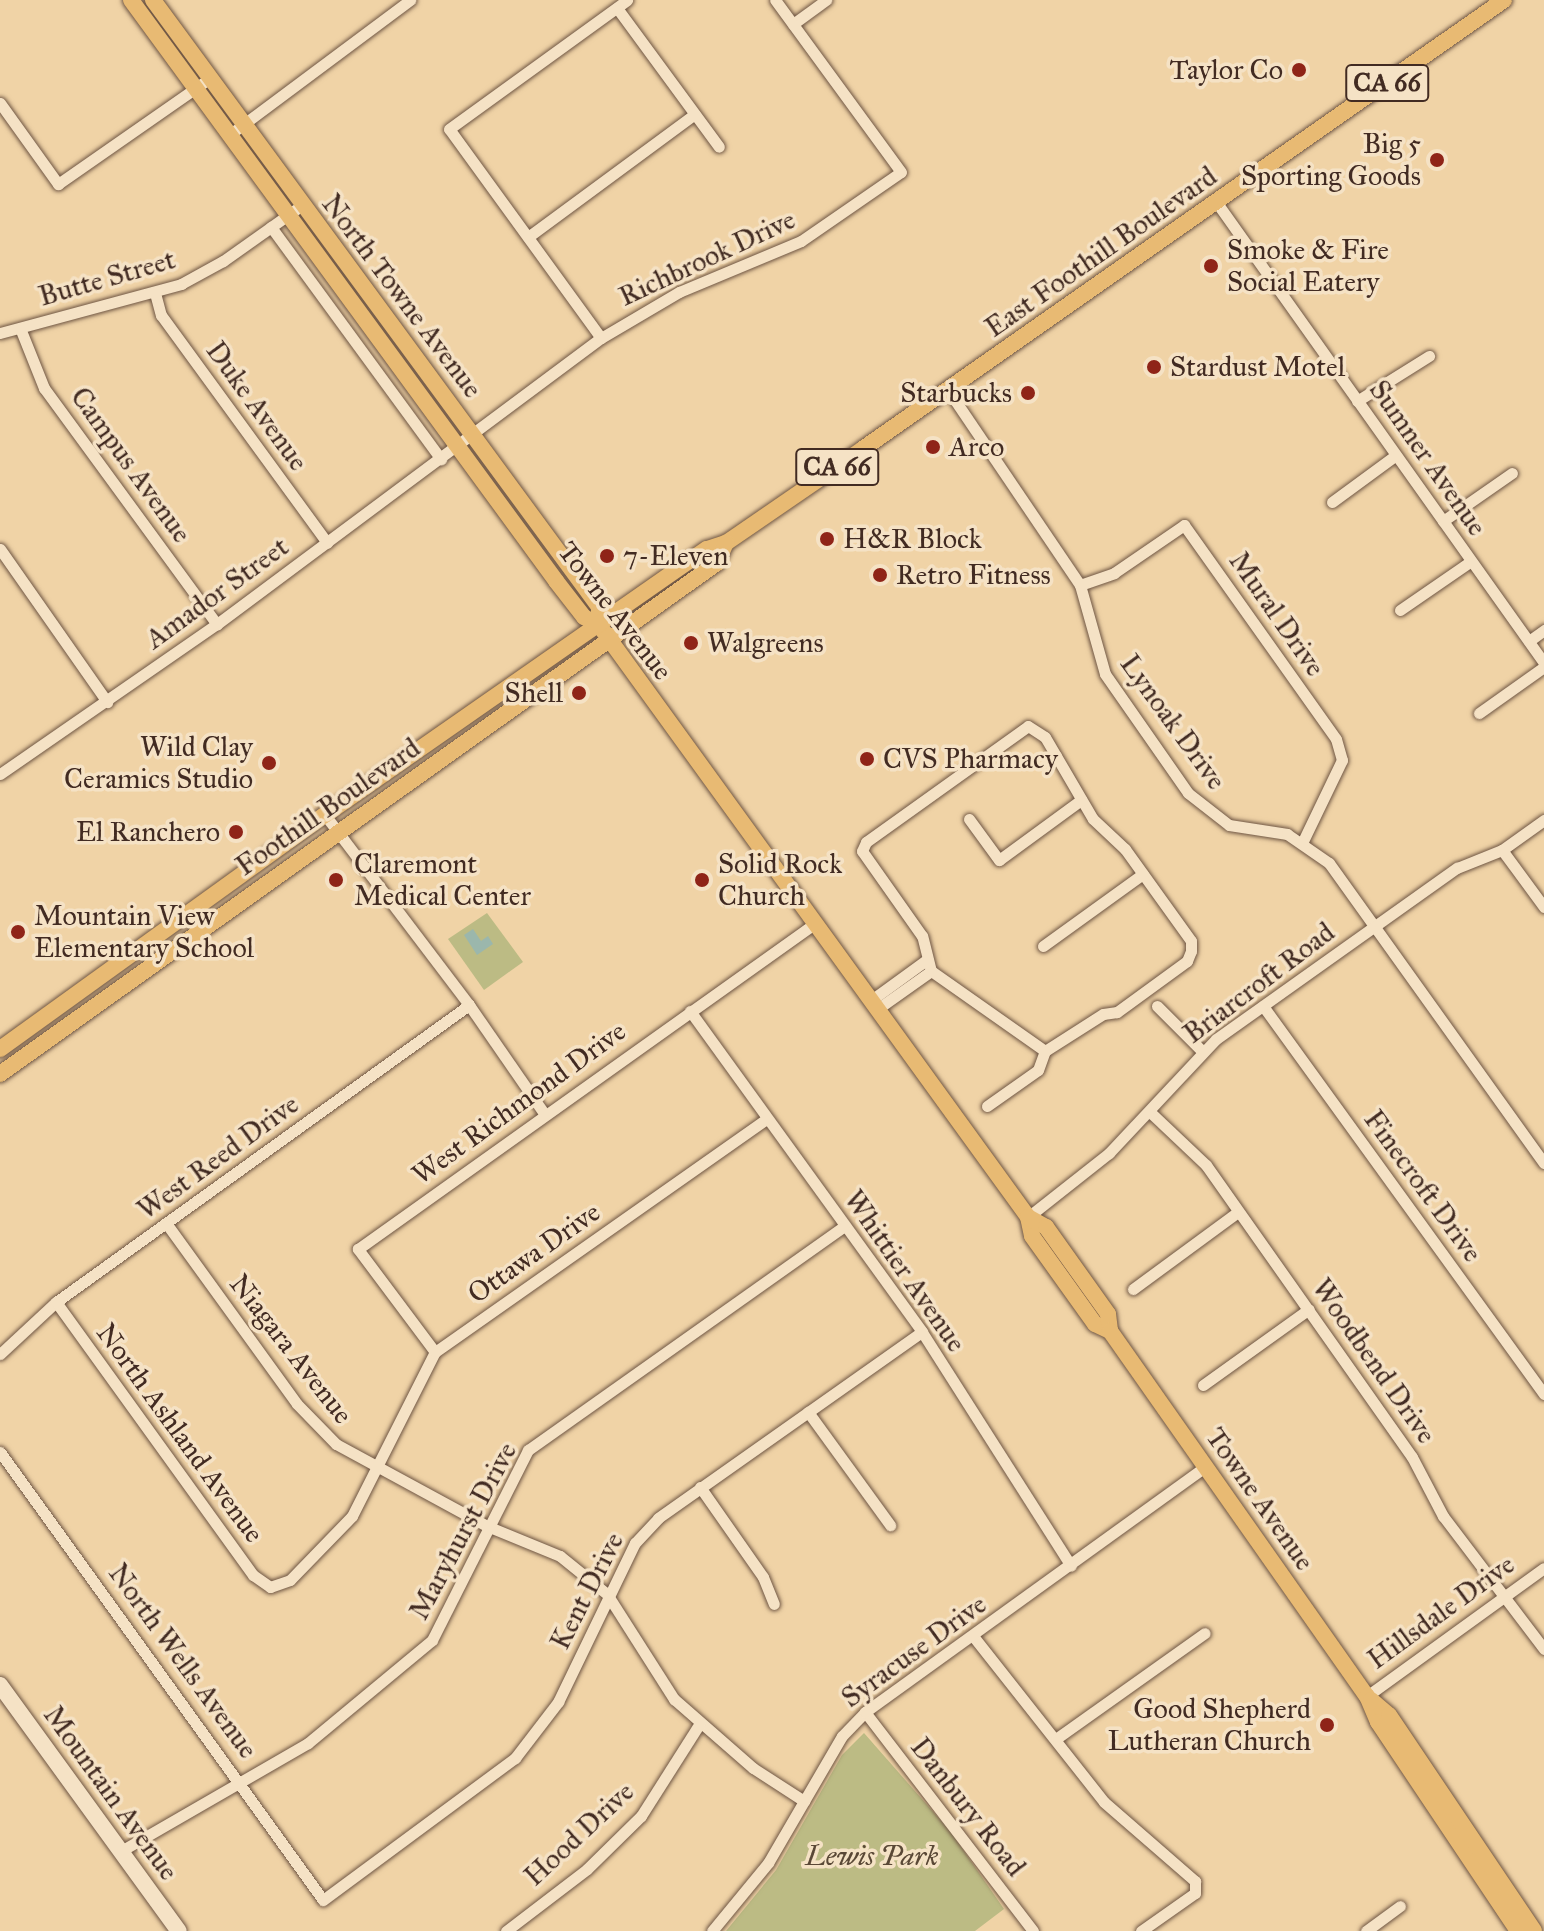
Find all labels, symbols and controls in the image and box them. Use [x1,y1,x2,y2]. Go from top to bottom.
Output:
place label: Taylor Co [1169,53,1283,87]
marker: Taylor Co [1290,61,1308,79]
road number: CA 66 [1345,61,1429,105]
place label: Big 5 Sporting Goods [1241,127,1421,193]
marker: Big 5 Sporting Goods [1428,151,1446,169]
street label: East Foothill Boulevard [979,159,1223,345]
street label: North Towne Avenue [315,188,489,404]
street label: Richbrook Drive [613,202,801,314]
place label: Smoke & Fire Social Eatery [1227,233,1389,299]
street label: Butte Street [35,242,179,314]
marker: Smoke & Fire Social Eatery [1202,257,1220,275]
street label: Duke Avenue [199,335,315,477]
place label: Stardust Motel [1170,350,1345,384]
marker: Stardust Motel [1145,358,1163,376]
street label: Sumner Avenue [1362,374,1494,542]
place label: Starbucks [900,376,1012,410]
street label: Campus Avenue [63,381,199,549]
marker: Starbucks [1019,384,1037,402]
place label: Arco [949,430,1004,464]
marker: Arco [924,438,942,456]
road number: CA 66 [795,445,879,489]
place label: H&R Block [843,522,982,556]
street label: Amador Street [139,530,295,656]
marker: H&R Block [818,530,836,548]
street label: Towne Avenue [551,535,679,687]
place label: 7-Eleven [623,539,728,573]
street label: Mural Drive [1222,545,1332,683]
marker: 7-Eleven [598,547,616,565]
place label: Retro Fitness [896,558,1051,592]
marker: Retro Fitness [871,566,889,584]
place label: Walgreens [707,626,824,660]
marker: Walgreens [682,634,700,652]
street label: Lynoak Drive [1113,648,1233,796]
place label: Shell [505,676,563,710]
marker: Shell [570,684,588,702]
place label: Wild Clay Ceramics Studio [64,730,253,796]
street label: Foothill Boulevard [229,731,427,883]
place label: CVS Pharmacy [883,742,1058,776]
marker: CVS Pharmacy [858,750,876,768]
marker: Wild Clay Ceramics Studio [260,754,278,772]
place label: El Ranchero [76,815,220,849]
marker: El Ranchero [227,823,245,841]
place label: Claremont Medical Center [354,847,531,913]
place label: Solid Rock Church [718,847,842,913]
marker: Claremont Medical Center [325,869,347,891]
marker: Solid Rock Church [693,871,711,889]
place label: Mountain View Elementary School [34,899,254,965]
street label: Briarcroft Road [1177,915,1341,1051]
marker: Mountain View Elementary School [9,923,27,941]
street label: West Richmond Drive [406,1014,632,1192]
street label: West Reed Drive [131,1087,305,1227]
street label: Finecroft Drive [1357,1104,1489,1268]
street label: Whittier Avenue [837,1184,973,1358]
street label: Ottawa Drive [461,1195,607,1311]
street label: Niagara Avenue [222,1268,360,1430]
street label: Woodbend Drive [1305,1272,1443,1450]
street label: North Ashland Avenue [89,1317,271,1549]
street label: Towne Avenue [1199,1421,1321,1577]
street label: Maryhurst Drive [402,1437,524,1625]
street label: Kent Drive [543,1527,631,1655]
street label: Hillsdale Drive [1361,1548,1521,1676]
street label: North Wells Avenue [101,1557,265,1765]
street label: Syracuse Drive [835,1587,993,1715]
place label: Good Shepherd Lutheran Church [1108,1692,1311,1758]
street label: Mountain Avenue [36,1699,186,1887]
marker: Good Shepherd Lutheran Church [1318,1716,1336,1734]
street label: Danbury Road [903,1731,1033,1883]
street label: Hood Drive [517,1775,641,1893]
park label: Lewis Park [806,1839,938,1873]

